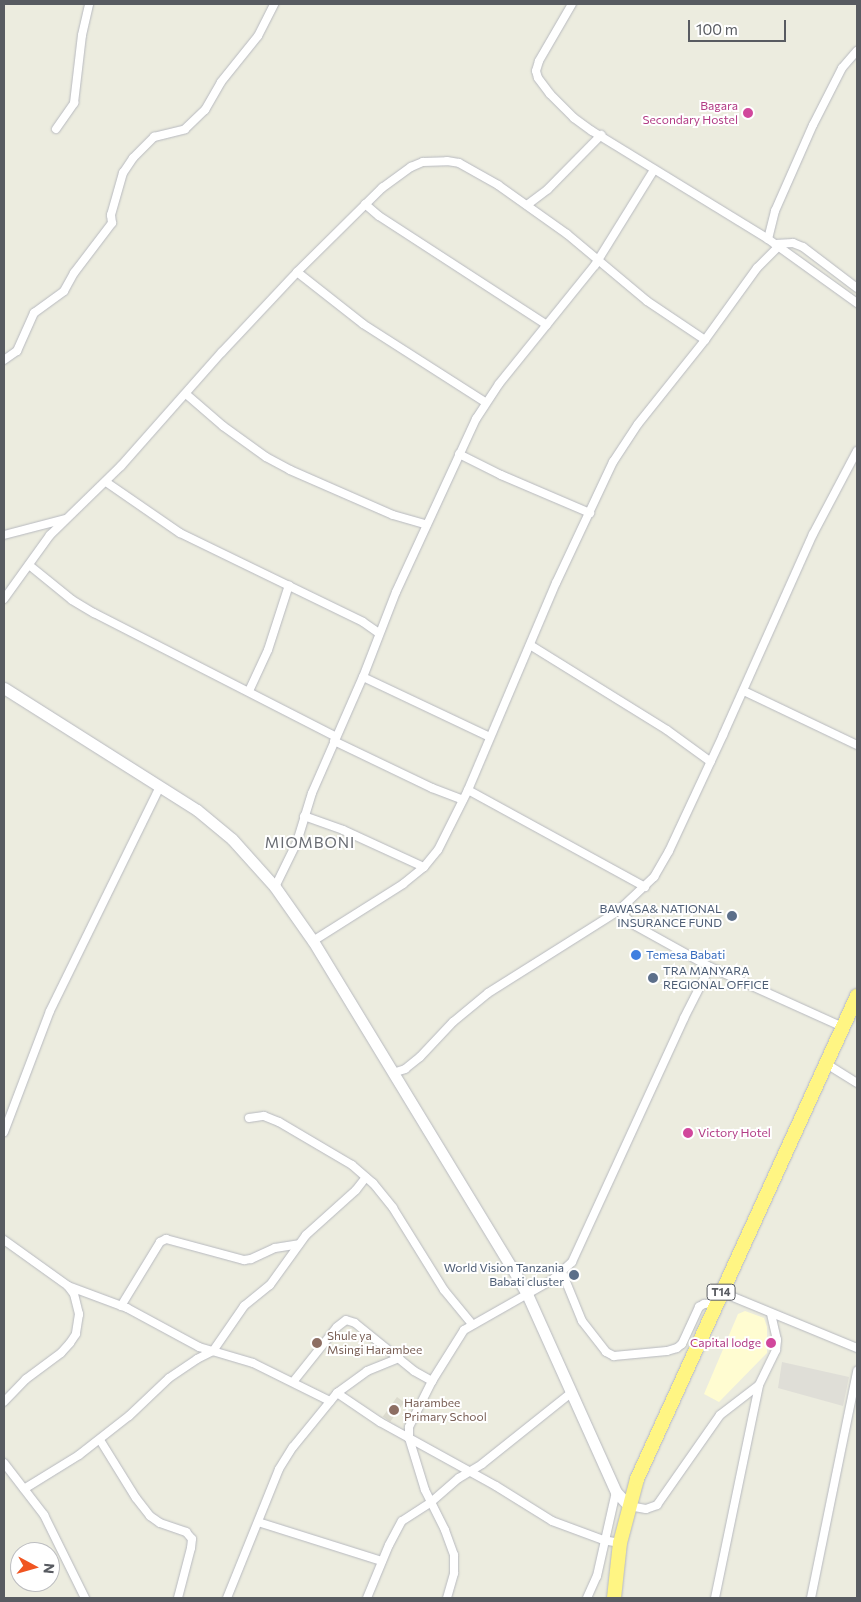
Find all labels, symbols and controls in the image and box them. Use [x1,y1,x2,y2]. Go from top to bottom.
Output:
scale bar [691,10,788,42]
text: 100 m [696,20,738,38]
place label: Bagara Secondary Hostel [642,99,738,127]
marker: Bagara Secondary Hostel [742,107,754,119]
district label: MIOMBONI [264,834,356,852]
place label: BAWASA& NATIONAL INSURANCE FUND [600,902,722,930]
marker: BAWASA& NATIONAL INSURANCE FUND [726,910,738,922]
place label: Temesa Babati [646,948,725,962]
marker: Temesa Babati [630,949,642,961]
place label: TRA MANYARA REGIONAL OFFICE [663,964,769,992]
marker: TRA MANYARA REGIONAL OFFICE [647,972,659,984]
place label: Victory Hotel [698,1126,771,1140]
marker: Victory Hotel [682,1127,694,1139]
place label: World Vision Tanzania Babati cluster [444,1261,564,1289]
marker: World Vision Tanzania Babati cluster [568,1269,580,1281]
road number: T14 [706,1284,736,1300]
place label: Shule ya Msingi Harambee [327,1329,422,1357]
place label: Capital lodge [690,1336,761,1350]
marker: Shule ya Msingi Harambee [311,1337,323,1349]
marker: Capital lodge [765,1337,777,1349]
place label: Harambee Primary School [404,1396,487,1424]
marker: Harambee Primary School [388,1404,400,1416]
north arrow [10,1542,60,1592]
text: N [40,1562,58,1575]

